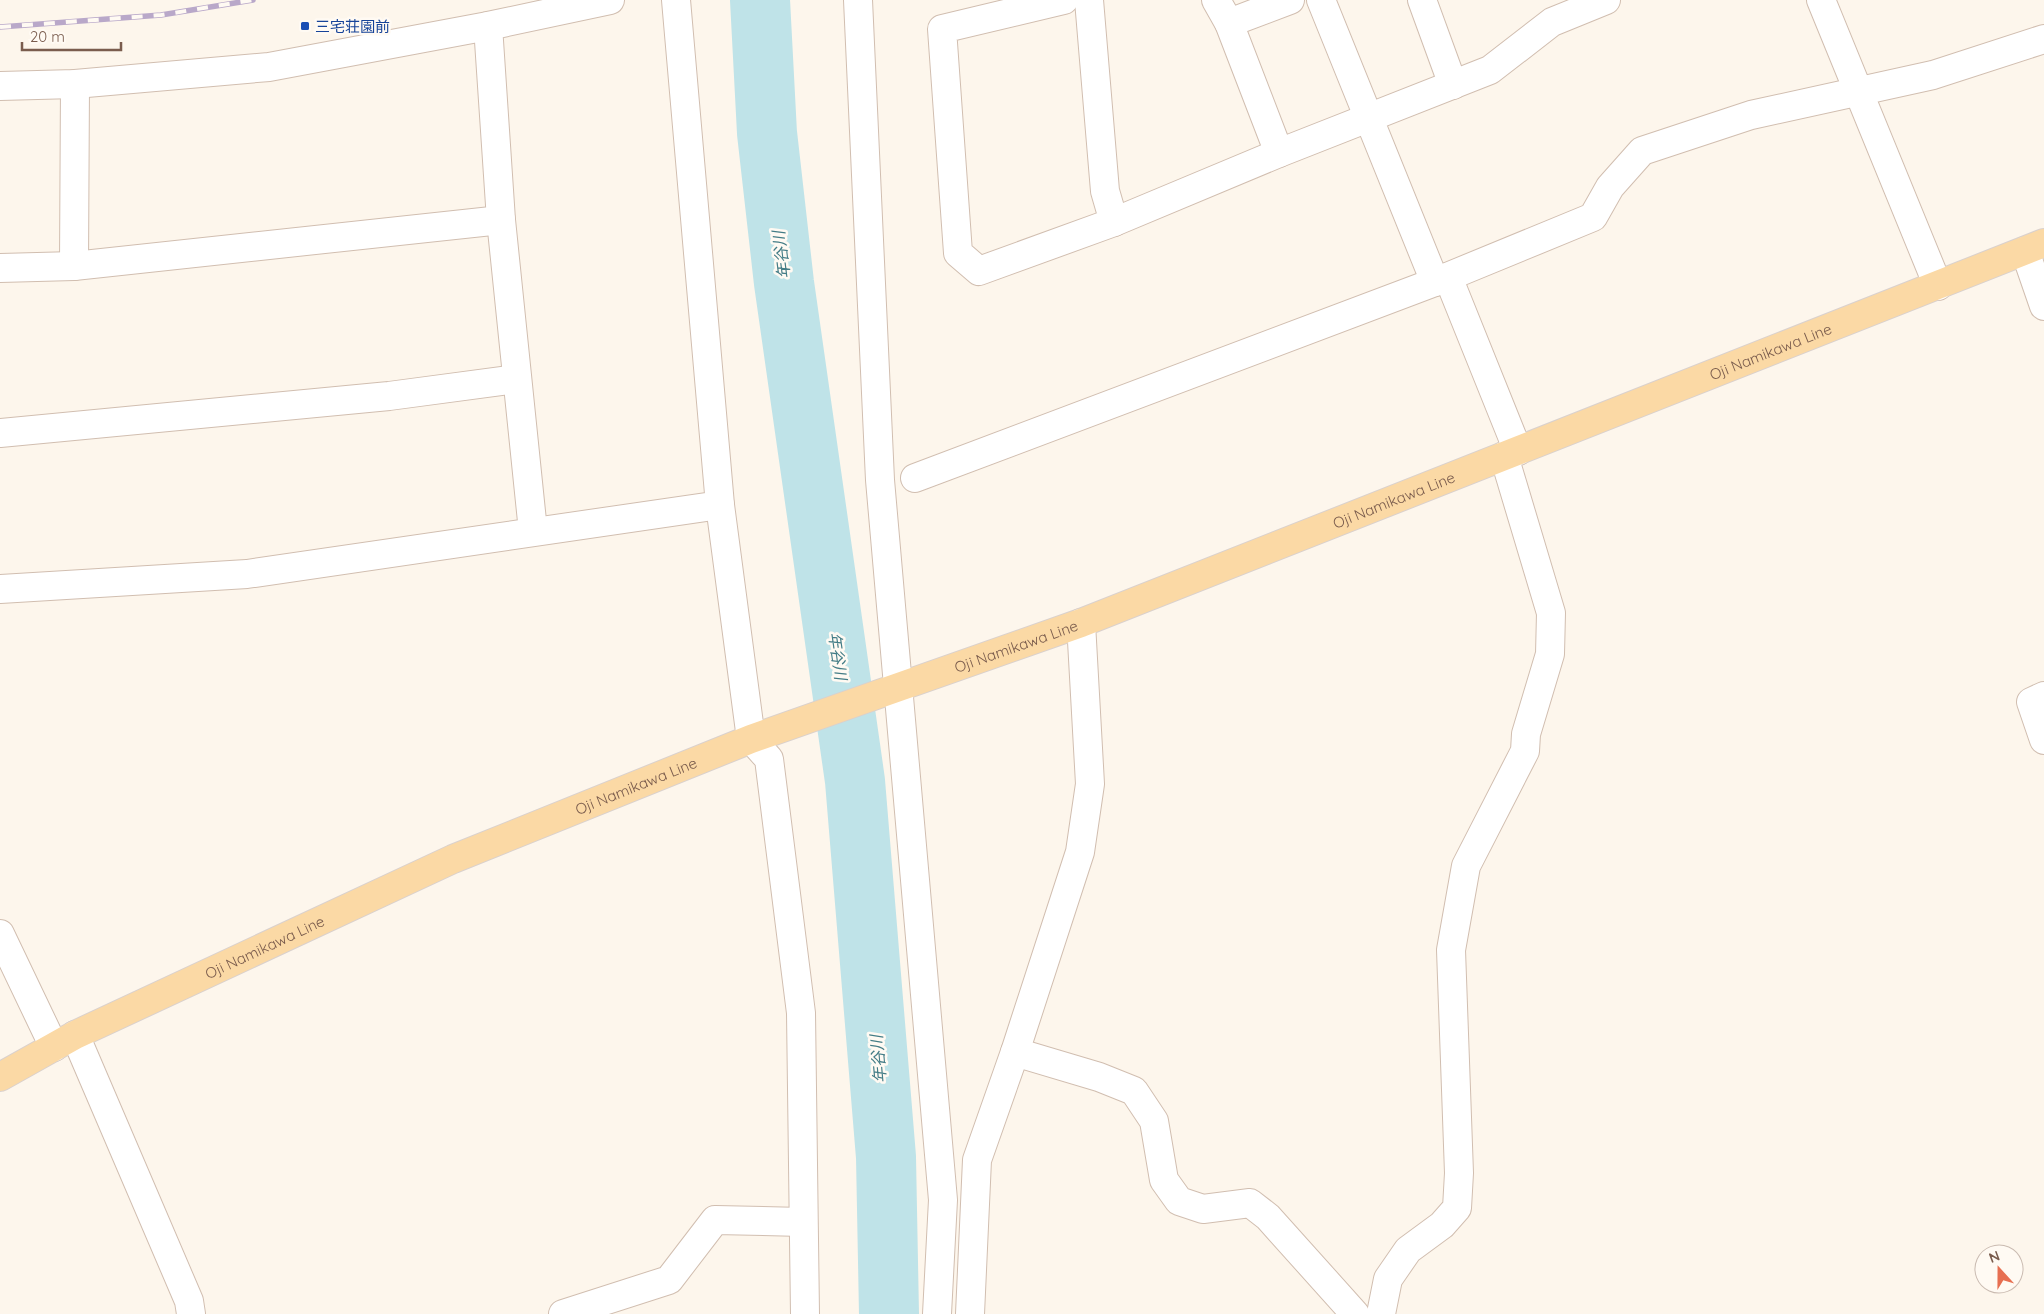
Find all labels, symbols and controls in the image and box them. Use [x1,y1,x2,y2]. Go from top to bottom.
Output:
place label: 三宅荘園前 [315,17,390,36]
scale bar [22,20,121,52]
marker: 三宅荘園前 [299,20,311,32]
text: 20 m [30,27,65,46]
water label: 年谷川 [768,228,794,280]
street label: Oji Namikawa Line [1706,318,1834,384]
street label: Oji Namikawa Line [1330,467,1457,532]
street label: Oji Namikawa Line [952,615,1080,676]
water label: 年谷川 [825,631,852,683]
street label: Oji Namikawa Line [572,752,700,818]
street label: Oji Namikawa Line [202,911,327,983]
water label: 年谷川 [866,1032,890,1084]
north arrow [1974,1244,2024,1294]
text: N [1986,1247,2002,1267]

